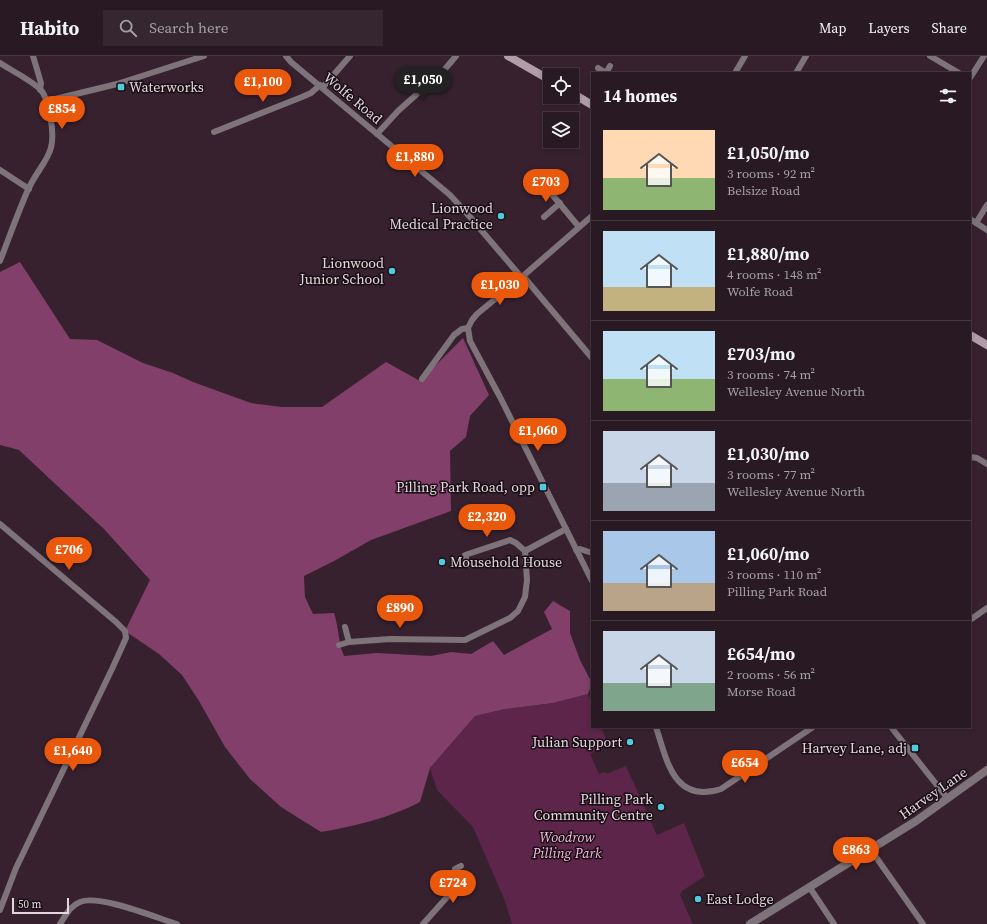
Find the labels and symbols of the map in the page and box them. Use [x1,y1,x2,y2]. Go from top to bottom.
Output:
street label: Wolfe Road [319,67,387,129]
pin: £1,050 [390,67,456,101]
pin: £1,100 [230,69,296,103]
place label: Waterworks [129,77,204,97]
marker: Waterworks [116,82,126,92]
pin: £854 [38,96,86,130]
pin: £1,880 [382,144,448,178]
pin: £703 [522,169,570,203]
place label: Lionwood Medical Practice [389,198,493,234]
marker: Lionwood Medical Practice [496,211,506,221]
place label: Lionwood Junior School [299,253,384,289]
marker: Lionwood Junior School [387,266,397,276]
pin: £1,030 [467,272,533,306]
pin: £1,060 [505,418,571,452]
place label: Pilling Park Road, opp [396,477,535,497]
marker: Pilling Park Road, opp [538,482,548,492]
pin: £2,320 [454,504,520,538]
pin: £706 [45,537,93,571]
place label: Mousehold House [450,552,562,572]
marker: Mousehold House [437,557,447,567]
pin: £890 [376,595,424,629]
place label: Julian Support [531,732,622,752]
marker: Julian Support [625,737,635,747]
pin: £1,640 [40,738,106,772]
place label: Harvey Lane, adj [802,738,907,758]
marker: Harvey Lane, adj [910,743,920,753]
pin: £654 [721,750,769,784]
street label: Harvey Lane [895,762,971,824]
place label: Pilling Park Community Centre [534,789,653,825]
marker: Pilling Park Community Centre [656,802,666,812]
park label: Woodrow Pilling Park [531,827,602,863]
pin: £863 [832,837,880,871]
pin: £724 [429,870,477,904]
place label: East Lodge [706,889,774,909]
marker: East Lodge [693,894,703,904]
scale bar [12,896,69,915]

